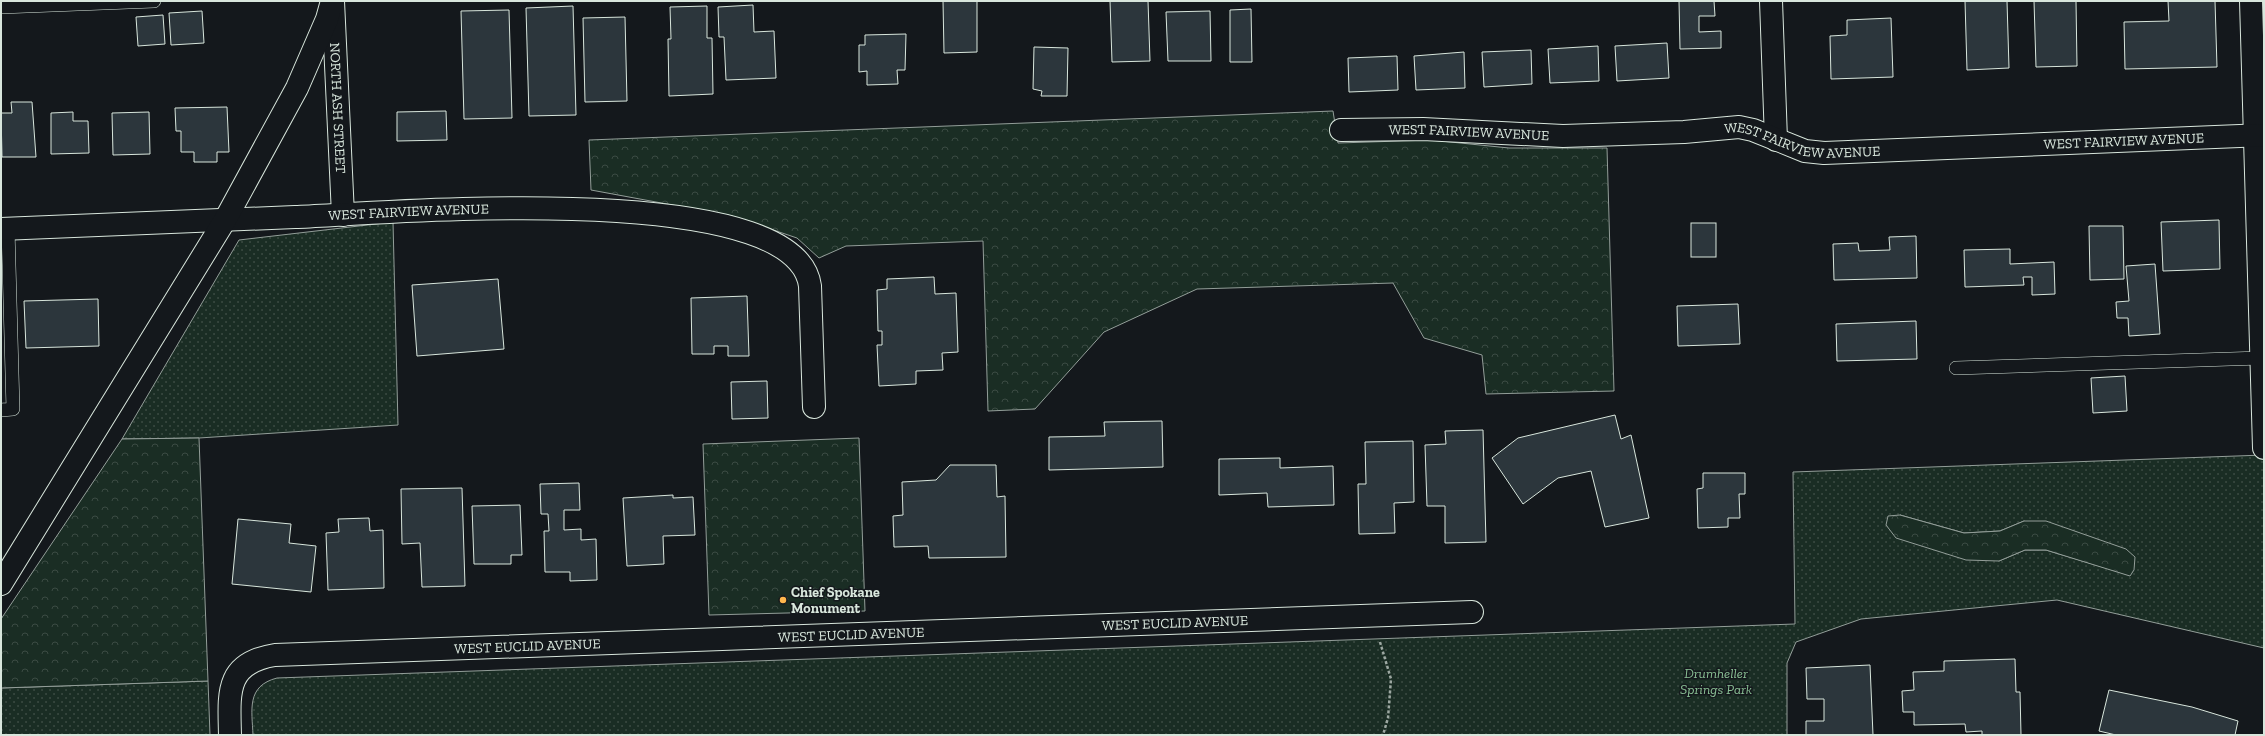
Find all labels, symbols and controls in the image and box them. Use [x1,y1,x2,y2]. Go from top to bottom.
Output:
street label: NORTH ASH STREET [326,42,349,174]
street label: WEST FAIRVIEW AVENUE [1723,119,1881,162]
street label: WEST FAIRVIEW AVENUE [1389,121,1550,144]
street label: WEST FAIRVIEW AVENUE [2043,129,2204,153]
street label: WEST FAIRVIEW AVENUE [328,201,489,224]
place label: Chief Spokane Monument [791,584,880,617]
marker: Chief Spokane Monument [778,595,788,605]
street label: WEST EUCLID AVENUE [1101,612,1248,634]
street label: WEST EUCLID AVENUE [778,624,925,646]
street label: WEST EUCLID AVENUE [454,635,601,658]
park label: Drumheller Springs Park [1680,665,1752,698]

